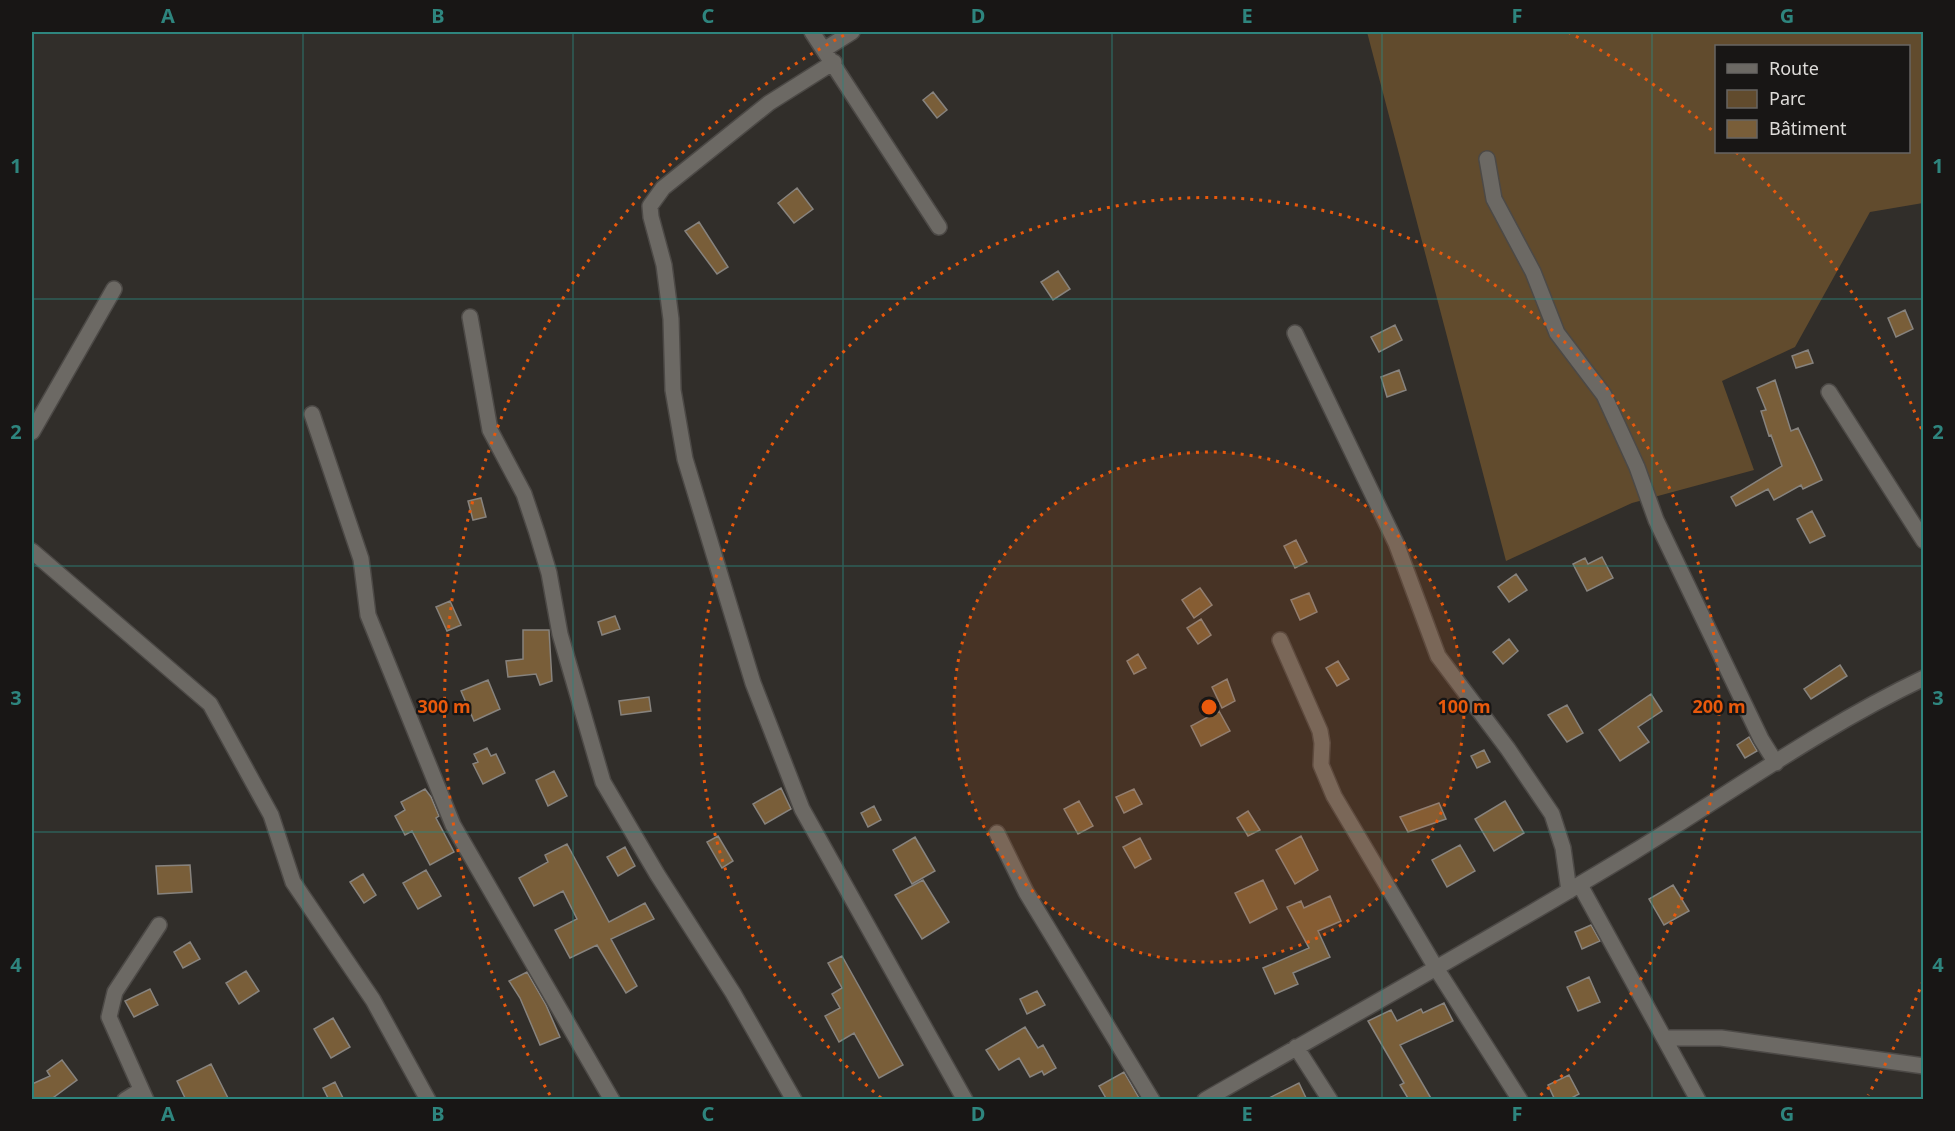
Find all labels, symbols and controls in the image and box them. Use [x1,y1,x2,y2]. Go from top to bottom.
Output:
text: A [161,2,175,29]
text: B [431,2,445,29]
text: C [702,2,715,29]
text: D [971,2,985,29]
text: E [1241,2,1253,29]
text: F [1512,2,1522,29]
text: G [1780,2,1794,29]
legend [1715,45,1910,153]
text: Route [1769,56,1819,80]
text: Parc [1769,86,1806,110]
text: Bâtiment [1769,116,1847,140]
text: 1 [10,152,22,179]
text: 1 [1932,152,1944,179]
text: 2 [10,418,22,445]
text: 2 [1932,418,1944,445]
text: 3 [10,684,22,711]
text: 3 [1932,684,1944,711]
text: 300 m [417,694,471,718]
text: 100 m [1437,694,1491,718]
text: 200 m [1692,694,1746,718]
centre of rings [1199,697,1219,717]
text: 4 [10,951,22,978]
text: 4 [1932,951,1944,978]
text: A [161,1100,175,1127]
text: B [431,1100,445,1127]
text: C [702,1100,715,1127]
text: D [971,1100,985,1127]
text: E [1241,1100,1253,1127]
text: F [1512,1100,1522,1127]
text: G [1780,1100,1794,1127]

